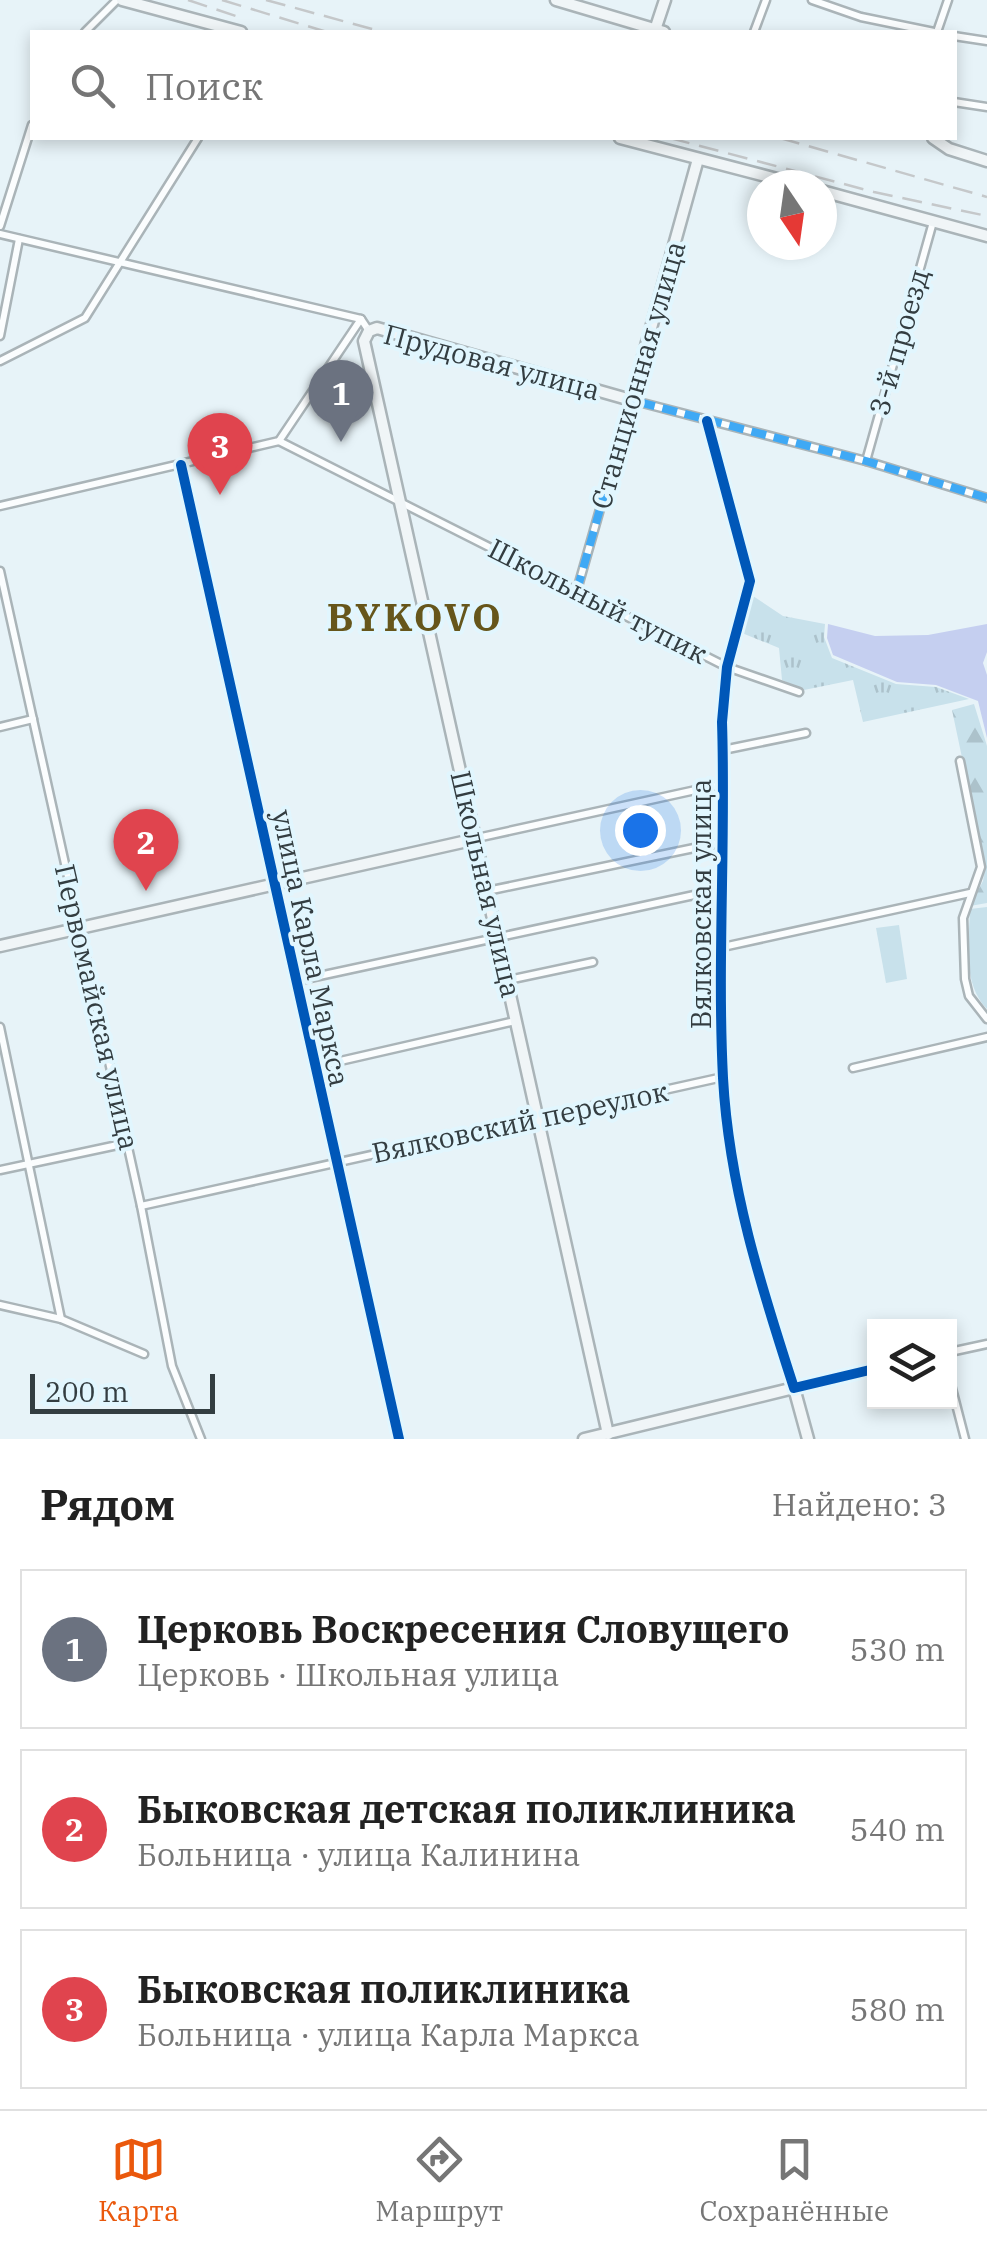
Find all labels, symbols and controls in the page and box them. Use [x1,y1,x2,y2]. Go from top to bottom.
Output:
search box [30,30,957,140]
icon: search [65,58,120,113]
text: Поиск [145,61,263,110]
north arrow [747,170,837,260]
street label: Станционная улица [582,236,694,513]
street label: 3-й проезд [860,264,937,419]
street label: Прудовая улица [380,315,604,408]
pin: 1 [308,360,374,442]
pin: 3 [188,412,252,495]
street label: Школьный тупик [482,529,714,672]
district label: BYKOVO [327,592,503,641]
street label: Школьная улица [442,767,531,1001]
street label: Вялковская улица [682,779,719,1029]
your location [615,805,666,856]
street label: улица Карла Маркса [264,806,359,1090]
pin: 2 [114,808,178,891]
street label: Первомайская улица [47,860,148,1153]
street label: Вялковский переулок [368,1072,671,1171]
map controls [867,1319,957,1409]
button: layers [867,1319,957,1409]
scale bar [30,1369,215,1414]
text: 200 m [45,1373,129,1410]
text: Рядом [40,1477,175,1532]
text: Найдено: 3 [772,1483,947,1525]
text: Церковь Воскресения Словущего [137,1604,789,1653]
text: 1 [65,1628,84,1670]
text: 530 m [849,1628,945,1670]
text: Церковь · Школьная улица [137,1653,560,1695]
text: Быковская детская поликлиника [137,1784,796,1833]
text: 2 [65,1808,84,1850]
text: 540 m [849,1808,945,1850]
text: Больница · улица Калинина [137,1833,581,1875]
text: Быковская поликлиника [137,1964,630,2013]
text: 3 [65,1988,84,2030]
text: 580 m [849,1988,945,2030]
text: Больница · улица Карла Маркса [137,2013,640,2055]
tab: Карта [98,2132,179,2229]
tab: Маршрут [375,2132,503,2229]
tab: Сохранённые [699,2132,889,2229]

